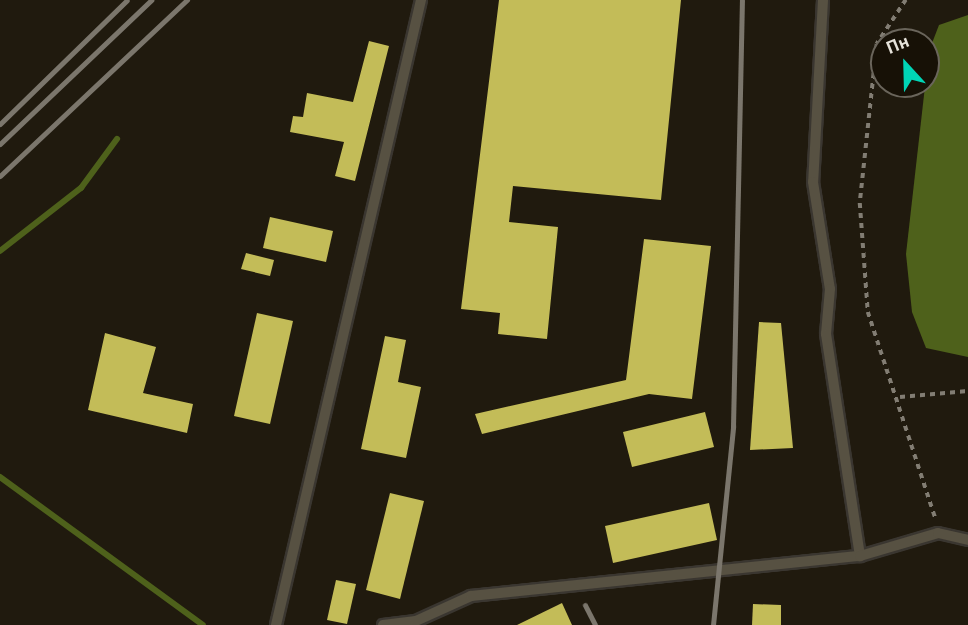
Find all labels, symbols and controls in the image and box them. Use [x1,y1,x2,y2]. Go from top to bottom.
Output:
north arrow [870,28,940,98]
text: Пн [883,32,912,58]

